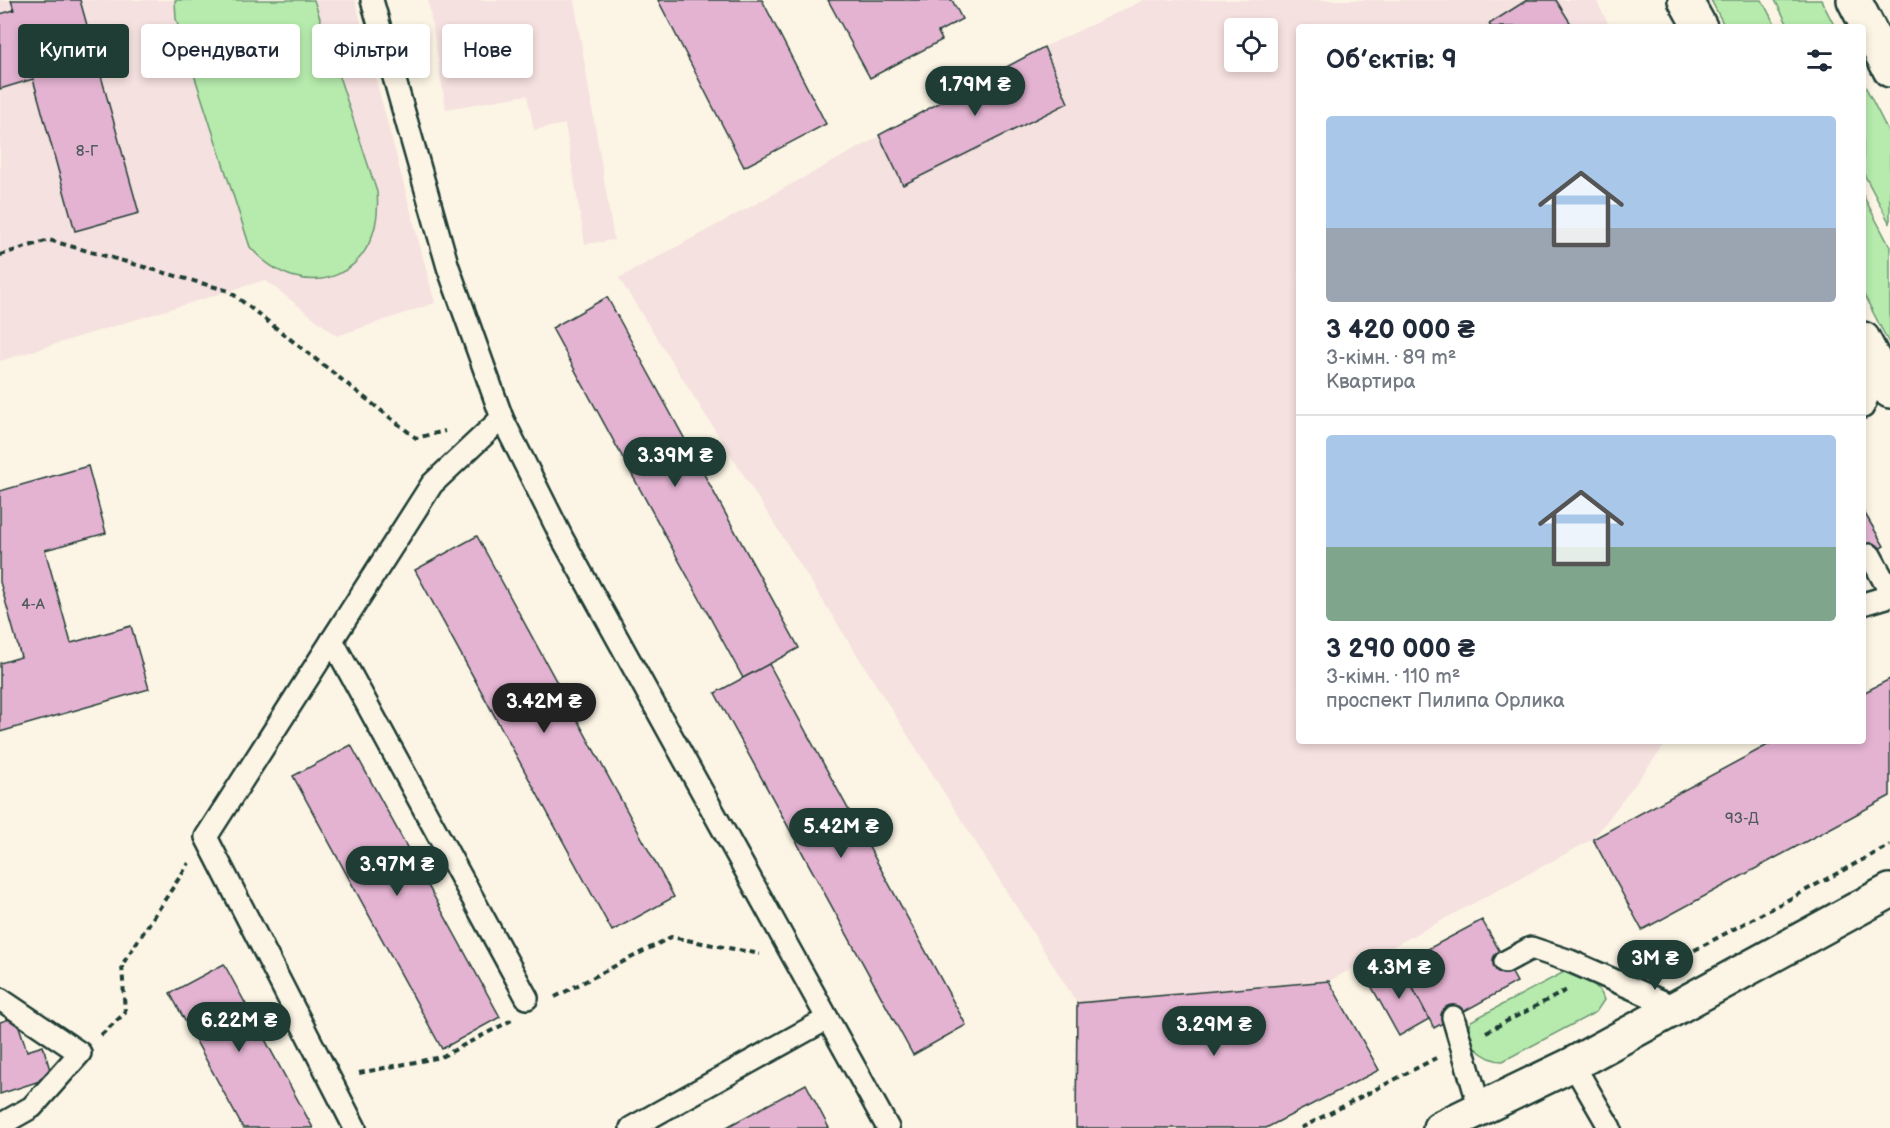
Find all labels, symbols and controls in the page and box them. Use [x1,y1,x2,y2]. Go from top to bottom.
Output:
map controls [1224,18,1278,72]
button: locate [1224,18,1278,72]
chip: Купити [18,24,129,78]
chip: Орендувати [141,24,300,78]
chip: Фільтри [312,24,430,78]
chip: Нове [442,24,533,78]
icon: filters [1803,44,1836,77]
text: Об’єктів: 9 [1326,45,1457,76]
pin: 1.79M ₴ [920,66,1030,117]
text: 1.79M ₴ [939,73,1011,97]
house number: 8-Г [76,142,99,161]
icon: home [1527,155,1635,263]
text: 3 420 000 ₴ [1326,315,1475,346]
text: 3-кімн. · 89 m² [1326,346,1456,370]
text: Квартира [1326,370,1416,394]
pin: 3.39M ₴ [620,437,730,488]
text: 3.39M ₴ [637,444,713,468]
icon: home [1527,474,1635,582]
house number: 4-А [21,595,46,614]
text: 3 290 000 ₴ [1326,634,1475,665]
text: 3-кімн. · 110 m² [1326,665,1460,689]
pin: 3.42M ₴ [489,683,599,734]
text: проспект Пилипа Орлика [1326,689,1565,713]
text: 3.42M ₴ [506,690,582,714]
pin: 5.42M ₴ [786,808,896,859]
house number: 93-Д [1725,809,1759,828]
text: 5.42M ₴ [803,815,879,839]
pin: 3.97M ₴ [342,846,452,897]
text: 3.97M ₴ [360,853,434,877]
pin: 3M ₴ [1619,940,1691,991]
text: 3M ₴ [1631,947,1679,971]
pin: 4.3M ₴ [1350,949,1448,1000]
text: 4.3M ₴ [1367,956,1431,980]
pin: 6.22M ₴ [184,1002,294,1053]
pin: 3.29M ₴ [1159,1006,1269,1057]
text: 6.22M ₴ [201,1009,277,1033]
text: 3.29M ₴ [1176,1013,1252,1037]

